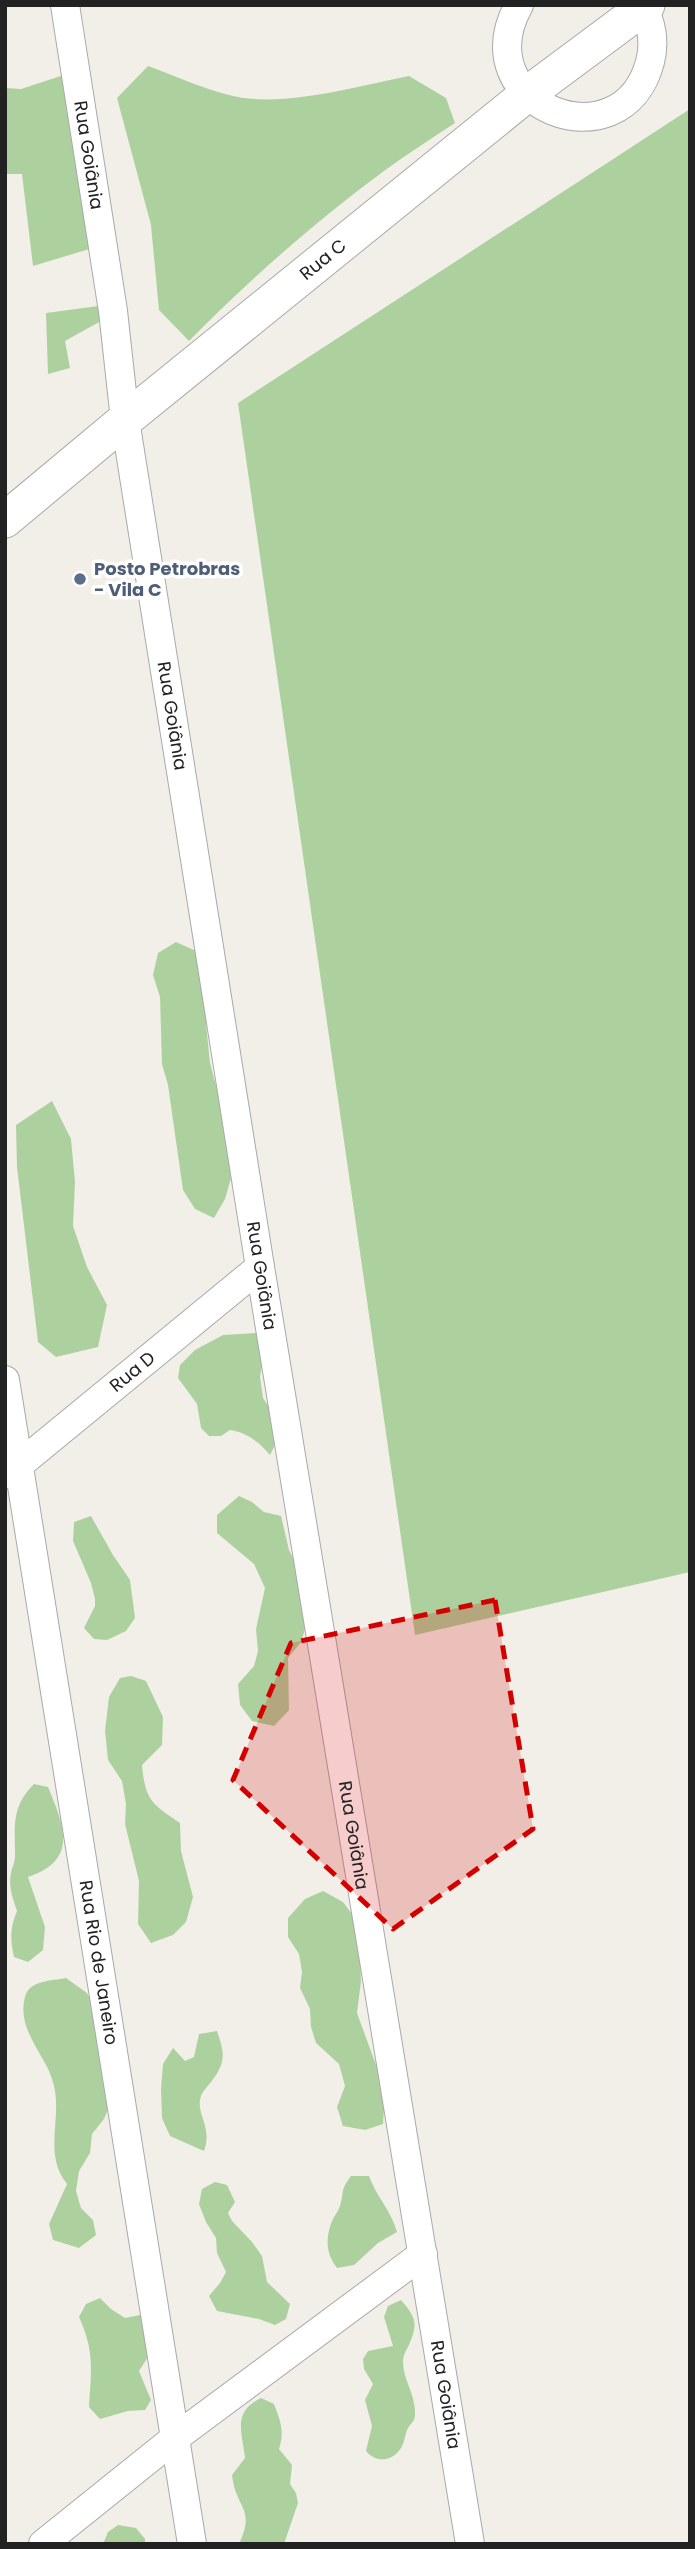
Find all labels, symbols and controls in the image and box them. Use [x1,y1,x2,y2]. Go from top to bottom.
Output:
street label: Rua Goiânia [68,99,110,211]
street label: Rua C [294,233,351,286]
place label: Posto Petrobras - Vila C [94,556,240,602]
marker: Posto Petrobras - Vila C [72,571,88,587]
street label: Rua Goiânia [152,660,194,772]
street label: Rua Goiânia [241,1220,283,1332]
street label: Rua D [104,1345,160,1398]
street label: Rua Goiânia [333,1779,375,1891]
street label: Rua Rio de Janeiro [74,1878,125,2047]
street label: Rua Goiânia [425,2338,467,2451]

